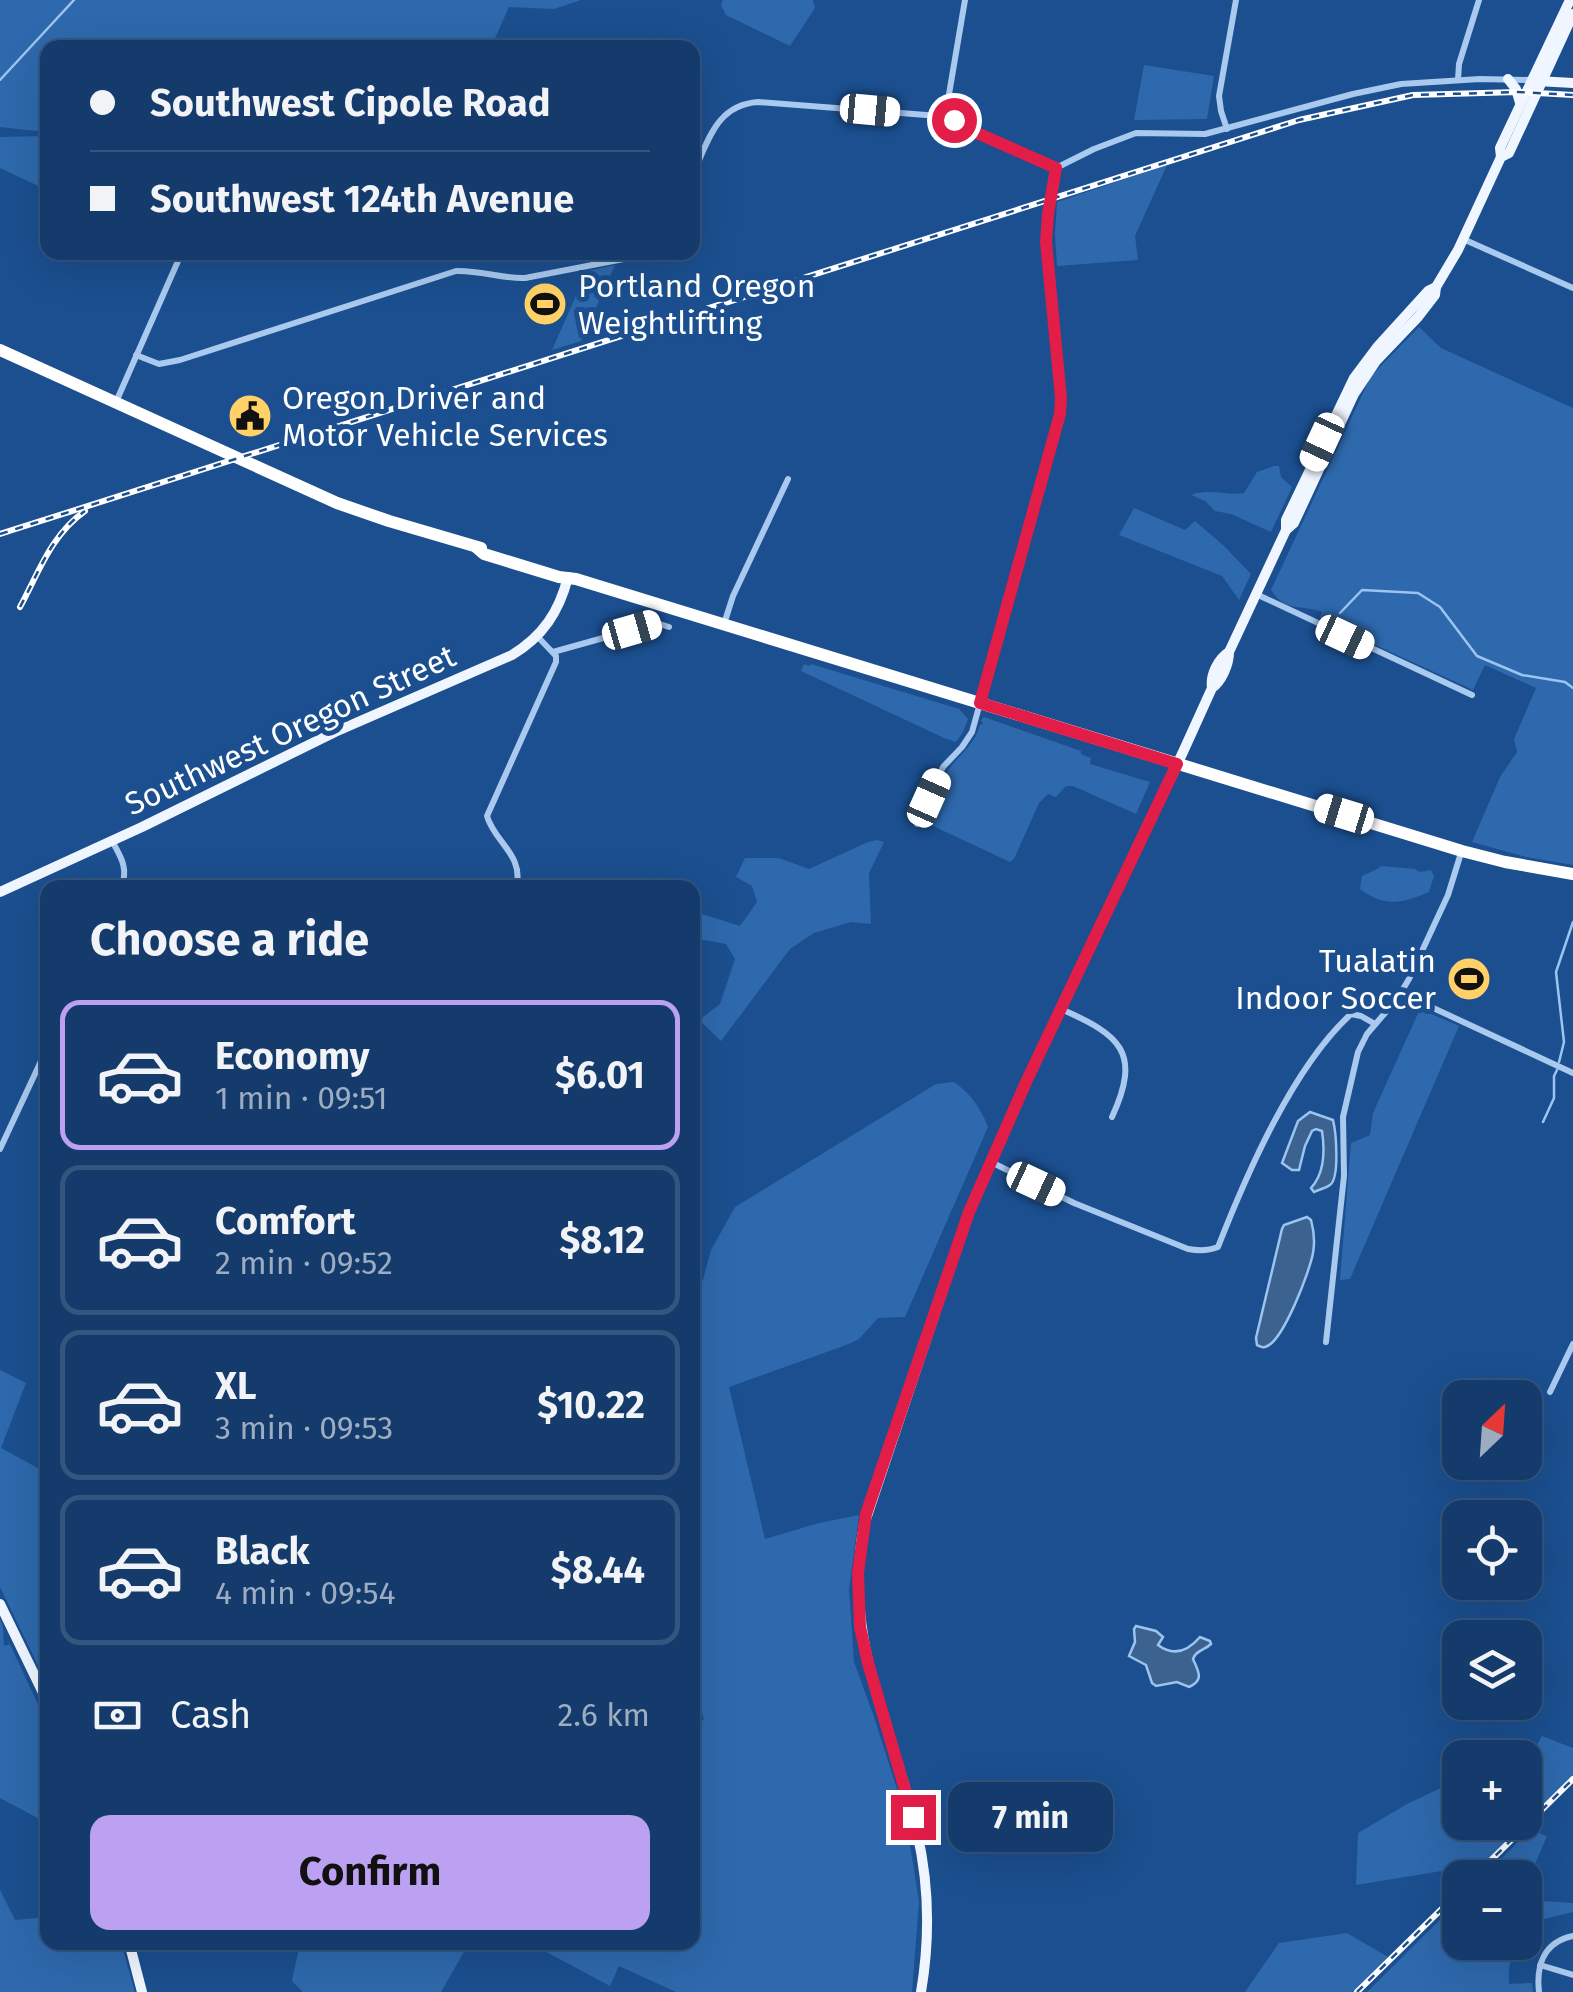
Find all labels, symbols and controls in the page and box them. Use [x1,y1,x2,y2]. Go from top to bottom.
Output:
text: Southwest Cipole Road [150,80,551,126]
car [839,92,901,128]
route start [932,98,977,143]
text: Southwest 124th Avenue [150,176,574,222]
place label: Portland Oregon Weightlifting [578,267,815,342]
sports icon: Portland Oregon Weightlifting [522,281,568,327]
place label: Oregon Driver and Motor Vehicle Services [282,379,608,454]
public building icon: Oregon Driver and Motor Vehicle Services [227,393,273,439]
car [1296,408,1348,476]
car [599,607,665,653]
car [1311,611,1379,663]
street label: Southwest Oregon Street [119,636,462,823]
car [903,764,955,832]
car [1311,791,1377,837]
text: Choose a ride [90,913,369,967]
place label: Tualatin Indoor Soccer [1235,942,1437,1017]
sports icon: Tualatin Indoor Soccer [1446,956,1492,1002]
icon: car [95,1030,185,1120]
text: Economy [215,1033,370,1079]
text: $6.01 [555,1052,645,1098]
text: 1 min · 09:51 [215,1079,388,1117]
car [1002,1158,1070,1210]
icon: car [95,1195,185,1285]
text: Comfort [215,1198,356,1244]
text: $8.12 [559,1217,645,1263]
text: 2 min · 09:52 [215,1244,393,1282]
icon: car [95,1360,185,1450]
text: XL [215,1363,257,1409]
north arrow [1442,1380,1542,1480]
map controls [1442,1380,1542,1960]
text: $10.22 [537,1382,645,1428]
text: 3 min · 09:53 [215,1409,393,1447]
button: locate [1442,1500,1542,1600]
icon: car [95,1525,185,1615]
text: Black [215,1528,310,1574]
text: $8.44 [551,1547,645,1593]
text: 4 min · 09:54 [215,1574,396,1612]
button: layers [1442,1620,1542,1720]
icon: cash [90,1688,145,1743]
text: Cash [170,1692,251,1738]
text: 2.6 km [557,1696,650,1734]
button: + [1442,1740,1542,1840]
callout: 7 min [948,1782,1113,1852]
route end [891,1795,936,1840]
text: 7 min [992,1798,1069,1836]
button: Confirm [90,1815,650,1930]
button: − [1442,1860,1542,1960]

